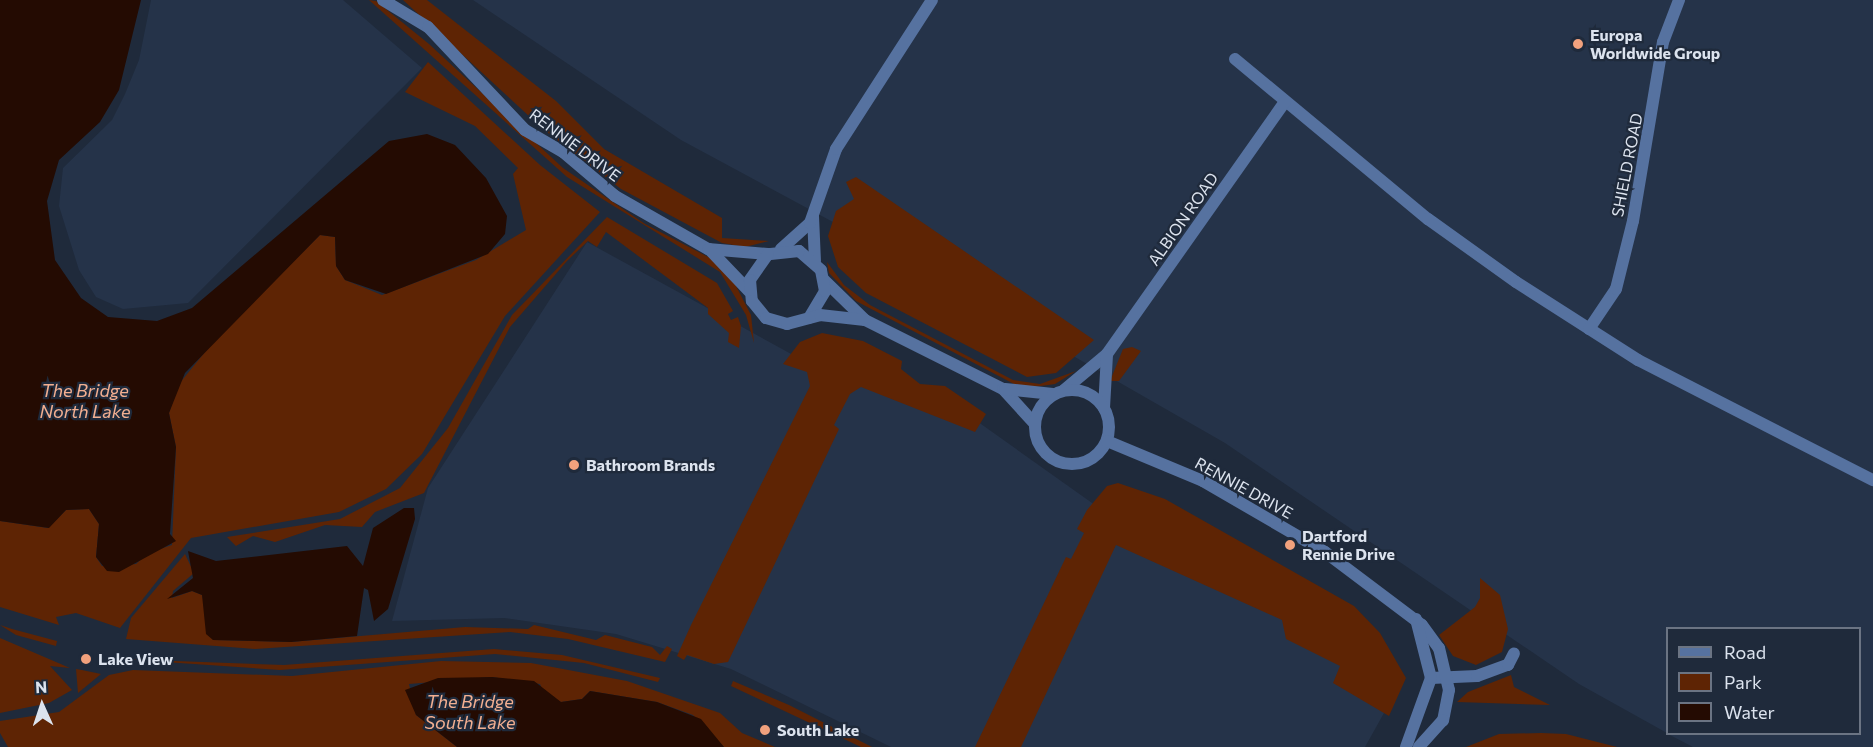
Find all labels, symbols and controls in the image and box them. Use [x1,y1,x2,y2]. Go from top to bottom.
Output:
place label: Europa Worldwide Group [1590,25,1720,63]
marker: Europa Worldwide Group [1571,37,1585,51]
street label: RENNIE DRIVE [526,105,624,185]
street label: SHIELD ROAD [1608,112,1646,218]
street label: ALBION ROAD [1144,169,1222,269]
water label: The Bridge North Lake [39,380,131,422]
street label: RENNIE DRIVE [1192,453,1296,523]
place label: Bathroom Brands [586,455,715,475]
marker: Bathroom Brands [567,458,581,472]
place label: Dartford Rennie Drive [1302,526,1395,564]
marker: Dartford Rennie Drive [1283,538,1297,552]
legend [1666,627,1861,735]
text: Road [1724,641,1766,663]
place label: Lake View [98,649,173,669]
marker: Lake View [79,652,93,666]
text: Park [1724,671,1762,693]
north arrow [12,675,72,735]
text: N [35,677,48,696]
water label: The Bridge South Lake [424,691,516,734]
text: Water [1724,701,1775,723]
place label: South Lake [777,720,859,740]
marker: South Lake [758,723,772,737]

